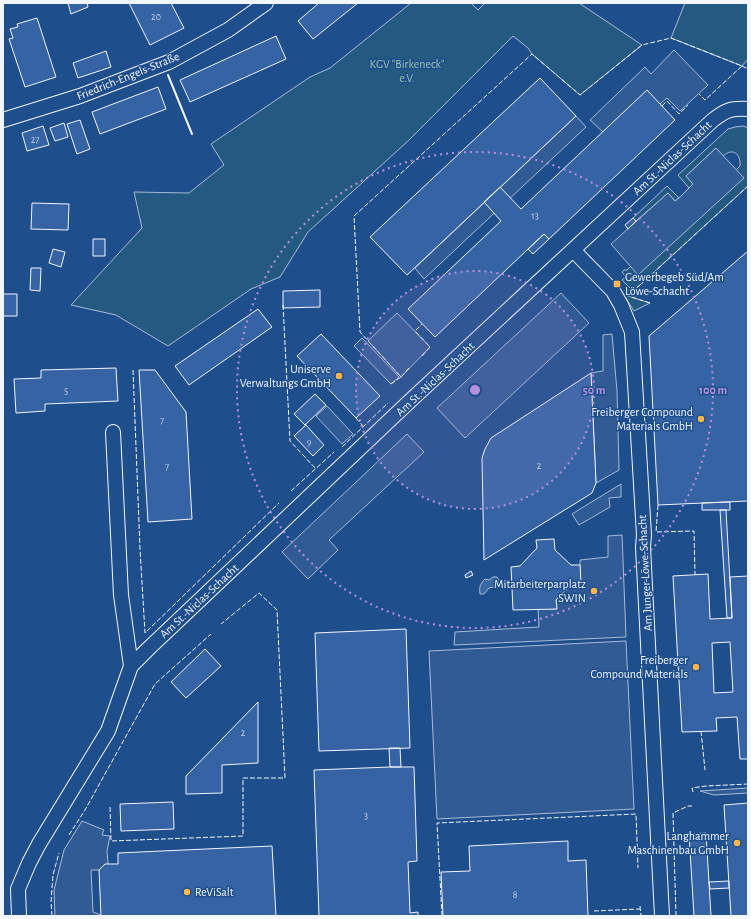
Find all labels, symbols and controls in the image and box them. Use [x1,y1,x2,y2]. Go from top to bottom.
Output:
house number: 20 [151,12,161,22]
street label: Friedrich-Engels-Straße [75,50,181,102]
park label: KGV "Birkeneck" e.V. [370,58,444,84]
street label: Am St.-Niclas-Schacht [630,119,714,197]
house number: 27 [31,135,39,145]
house number: 13 [531,211,539,221]
place label: Gewerbegeb Süd/Am Löwe-Schacht [625,271,724,297]
marker: Gewerbegeb Süd/Am Löwe-Schacht [612,279,622,289]
street label: Am St.-Niclas-Schacht [393,340,477,418]
place label: Uniserve Verwaltungs GmbH [240,363,331,389]
marker: Uniserve Verwaltungs GmbH [334,371,344,381]
centre of rings [468,383,482,397]
text: 50 m [583,384,606,396]
text: 100 m [699,384,727,396]
house number: 5 [64,386,68,396]
place label: Freiberger Compound Materials GmbH [591,406,693,432]
marker: Freiberger Compound Materials GmbH [696,414,706,424]
house number: 7 [160,416,164,426]
house number: 9 [307,437,312,447]
house number: 2 [537,461,542,471]
house number: 7 [165,462,169,472]
street label: Am Junger-Löwe-Schacht [636,514,654,632]
street label: Am St.-Niclas-Schacht [157,562,241,640]
place label: Mitarbeiterparplatz SWIN [494,578,586,604]
marker: Mitarbeiterparplatz SWIN [589,586,599,596]
place label: Freiberger Compound Materials [590,654,688,680]
marker: Freiberger Compound Materials [691,662,701,672]
house number: 2 [241,728,246,738]
house number: 3 [364,811,368,821]
place label: Langhammer Maschinenbau GmbH [627,830,729,856]
marker: Langhammer Maschinenbau GmbH [732,838,742,848]
place label: ReViSalt [195,886,234,898]
marker: ReViSalt [182,887,192,897]
house number: 8 [513,890,518,900]

